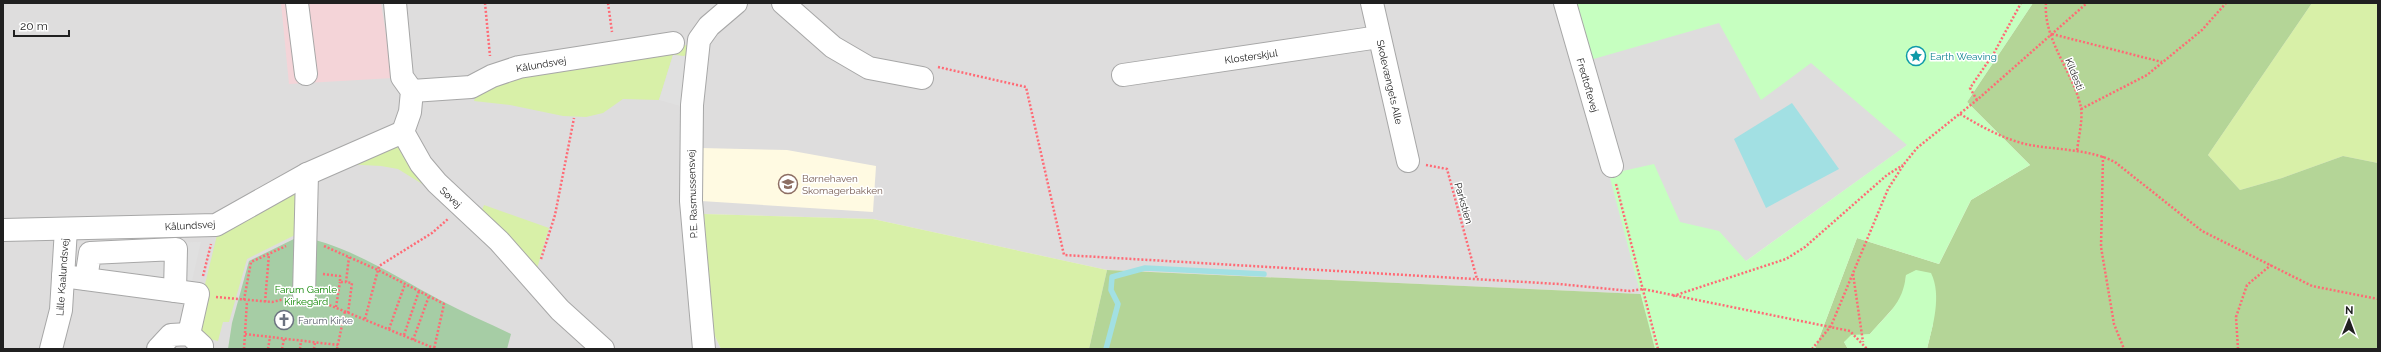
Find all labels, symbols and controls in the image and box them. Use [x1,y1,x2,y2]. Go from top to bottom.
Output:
scale bar [14,12,69,38]
text: 20 m [20,19,48,33]
street label: Skolevængets Alle [1374,39,1405,126]
place icon: Earth Weaving [1905,45,1927,67]
street label: Klosterskjul [1224,47,1279,66]
place label: Earth Weaving [1930,51,1997,62]
street label: Kålundsvej [515,55,567,74]
street label: Kildesti [2063,56,2086,92]
street label: Fredtoftevej [1575,57,1600,113]
street label: P.E. Rasmussensvej [685,149,700,239]
school or university icon: Børnehaven Skomagerbakken [777,173,799,195]
place label: Børnehaven Skomagerbakken [802,173,883,196]
street label: Parkstien [1452,181,1475,225]
street label: Søvej [438,185,464,210]
street label: Kålundsvej [164,219,216,232]
street label: Lille Kaalundsvej [54,238,71,316]
park label: Farum Gamle Kirkegård [275,284,337,307]
north arrow [2329,300,2369,340]
text: N [2345,304,2353,317]
church icon: Farum Kirke [273,309,295,331]
place label: Farum Kirke [298,315,353,326]

